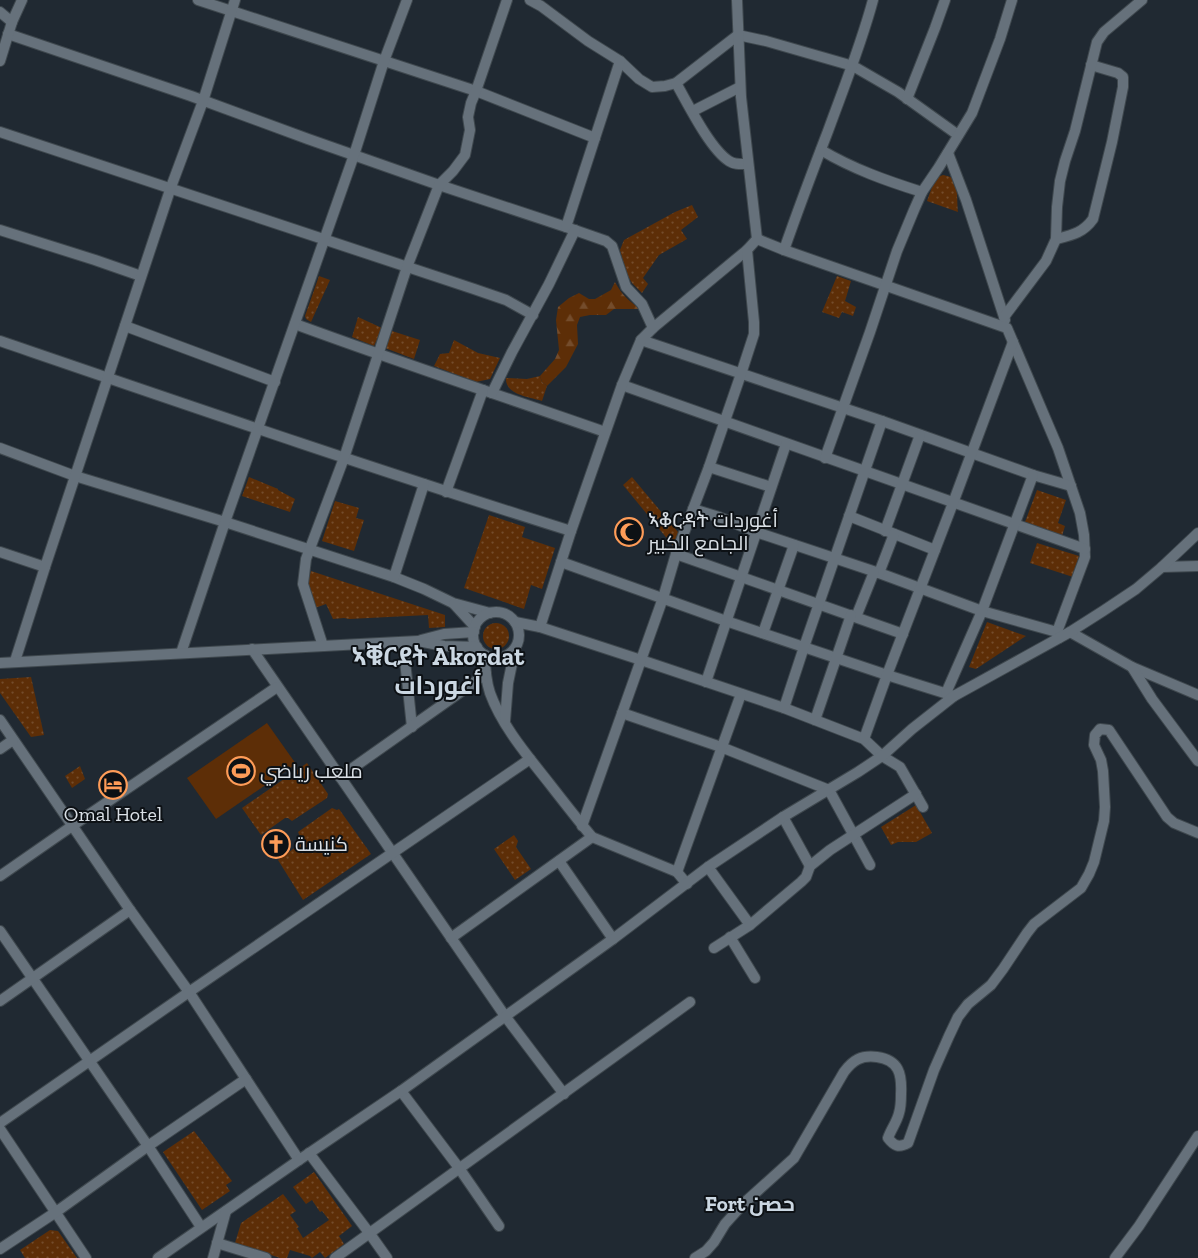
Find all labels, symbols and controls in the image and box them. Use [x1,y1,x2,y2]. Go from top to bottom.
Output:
place label: ኣቆርዳት أغوردات الجامع الكبير [647,508,778,557]
mosque icon: ኣቆርዳት أغوردات الجامع الكبير [614,517,644,547]
district label: ኣቑርደት Akordat أغوردات [352,641,525,700]
sports icon: ملعب رياضي [226,756,256,786]
place label: ملعب رياضي [260,759,362,786]
hotel icon: Omal Hotel [98,770,128,800]
place label: Omal Hotel [64,802,162,826]
church icon: كنيسة [261,829,291,859]
place label: كنيسة [295,832,348,856]
district label: Fort حصن [705,1191,795,1216]

